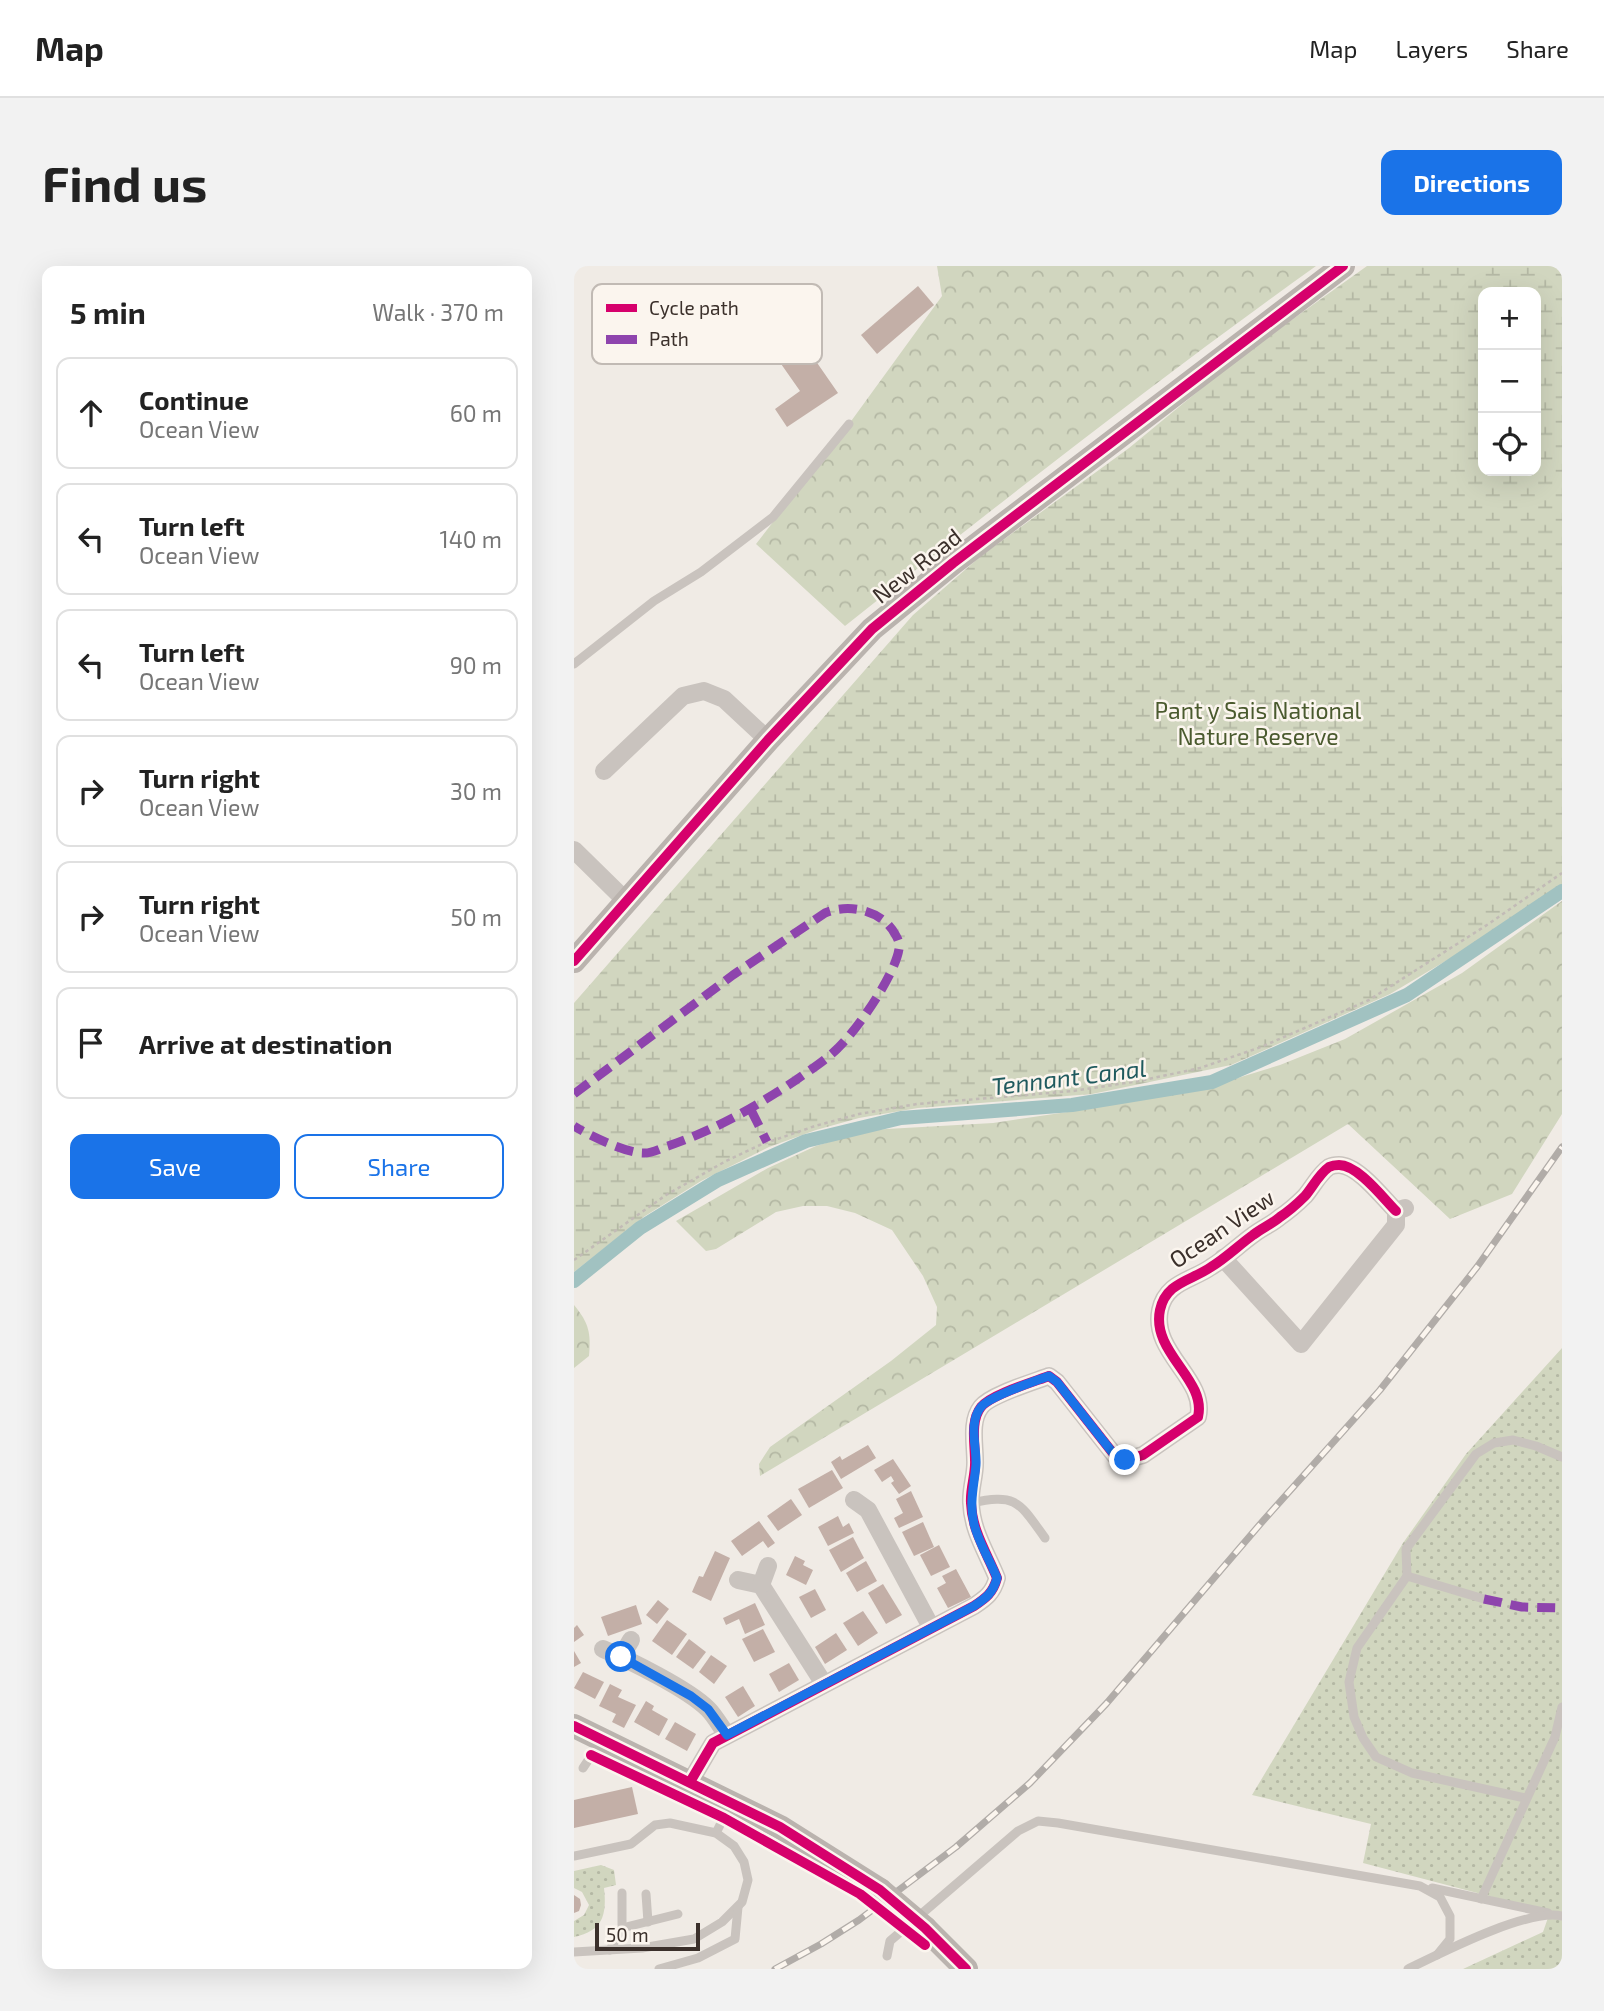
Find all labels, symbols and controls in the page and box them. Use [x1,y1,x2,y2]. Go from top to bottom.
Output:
text: Map [35,28,104,68]
text: Map [1309,34,1357,63]
text: Layers [1395,34,1468,63]
text: Share [1506,34,1569,63]
button: Directions [1381,150,1562,215]
text: Find us [42,153,207,212]
legend [592,284,822,364]
map controls [1478,287,1541,476]
button: + [1478,287,1541,350]
text: 5 min [70,294,146,330]
text: Cycle path [649,296,739,319]
text: Walk · 370 m [372,298,504,326]
text: Path [649,327,689,350]
button: − [1478,350,1541,413]
text: Continue [139,384,249,415]
icon: ahead [72,394,110,432]
text: 60 m [450,399,502,427]
button: locate [1478,413,1541,476]
text: Ocean View [139,415,259,443]
text: Turn left [139,510,245,541]
icon: left [72,520,110,558]
street label: New Road [866,522,966,609]
text: 140 m [440,525,502,553]
text: Ocean View [139,541,259,569]
text: Turn left [139,636,245,667]
icon: left [72,646,110,684]
text: 90 m [450,651,502,679]
text: Ocean View [139,667,259,695]
park label: Pant y Sais National Nature Reserve [1155,696,1362,750]
text: Turn right [139,762,260,793]
icon: right [72,772,110,810]
text: 30 m [450,777,502,805]
text: Ocean View [139,793,259,821]
text: Turn right [139,888,260,919]
icon: right [72,898,110,936]
text: 50 m [451,903,502,931]
text: Ocean View [139,919,259,947]
icon: arrive [72,1024,110,1062]
text: Arrive at destination [139,1028,392,1059]
water label: Tennant Canal [990,1053,1148,1100]
button: Save [70,1134,280,1199]
button: Share [294,1134,504,1199]
street label: Ocean View [1164,1183,1279,1273]
route end [1109,1444,1140,1475]
route start [605,1641,636,1672]
scale bar [595,1920,700,1952]
text: 50 m [606,1923,649,1946]

